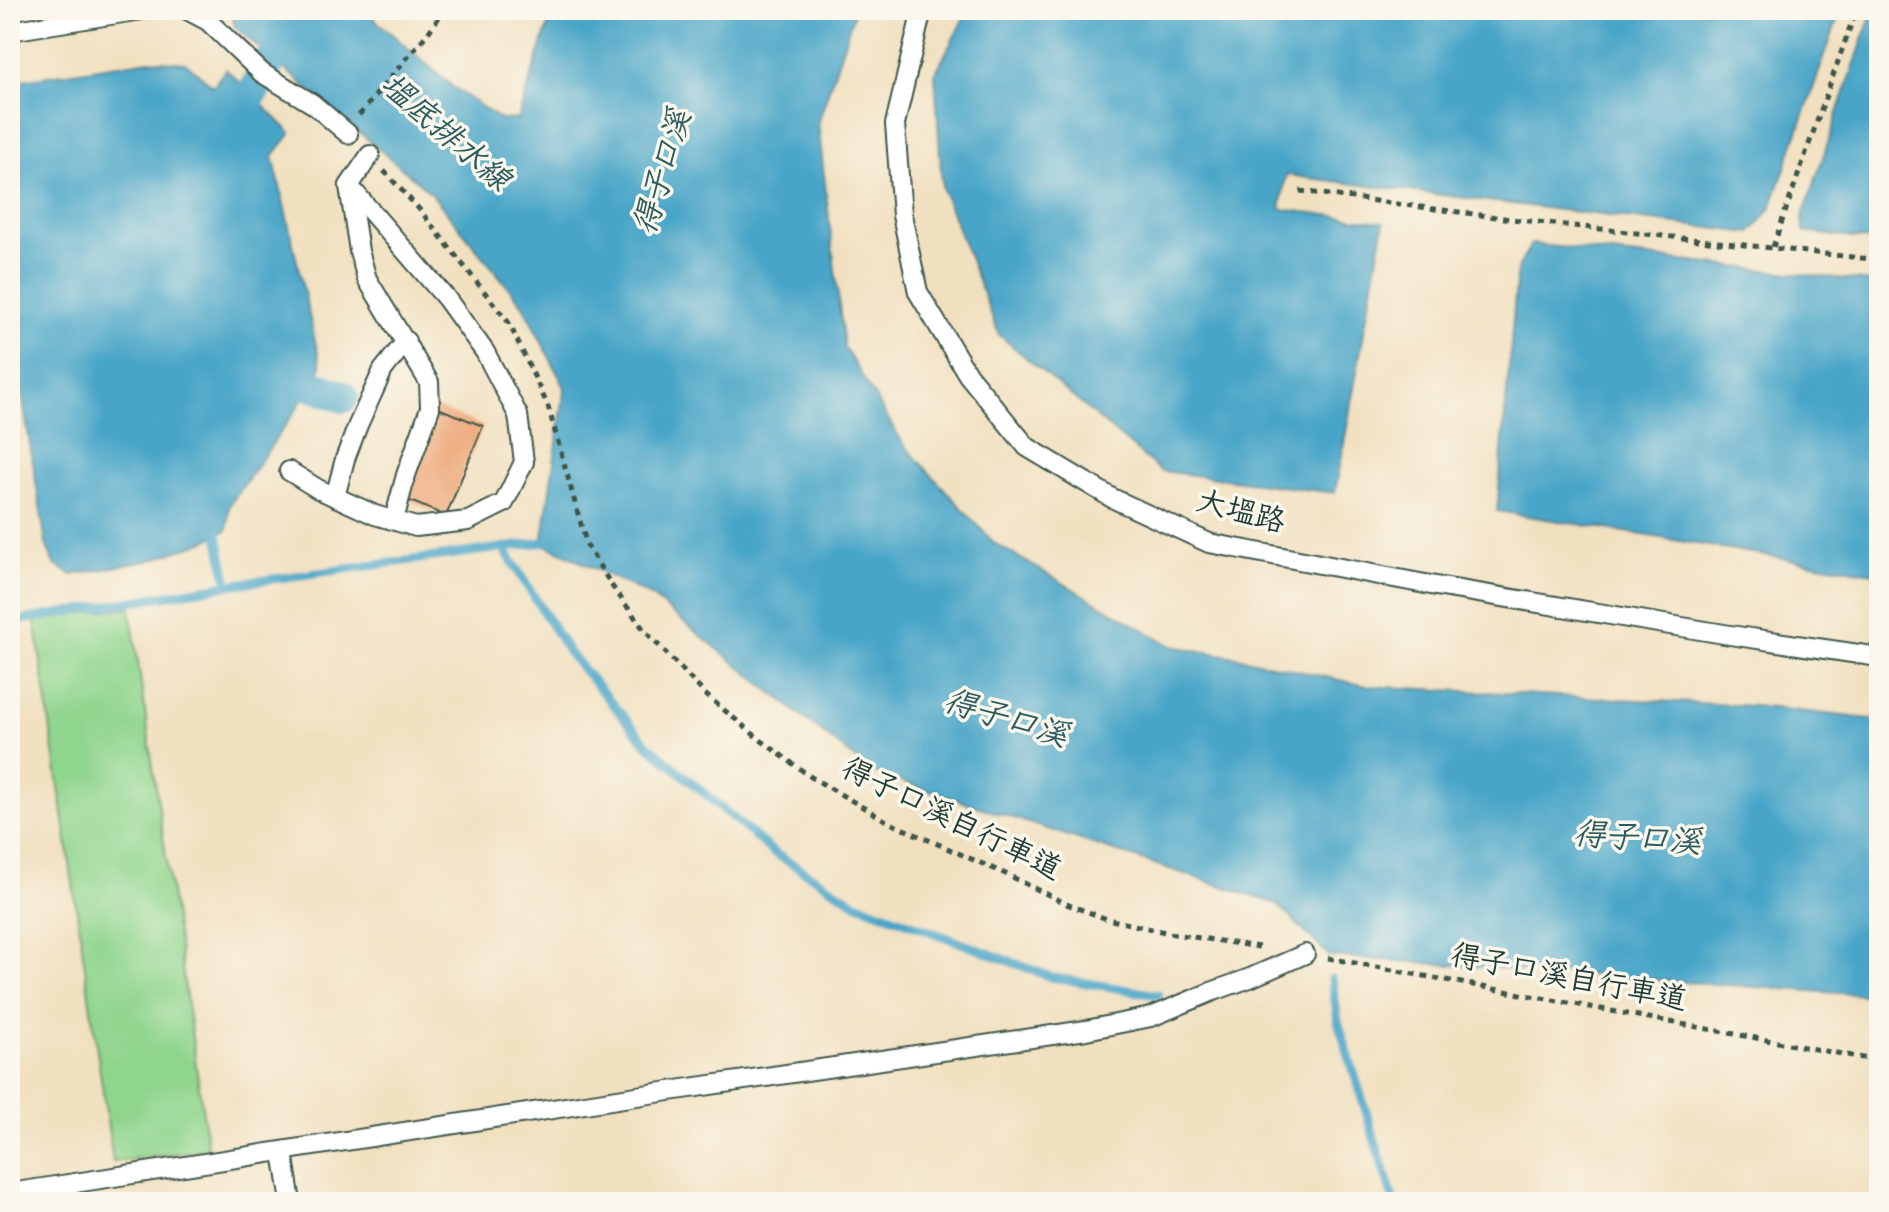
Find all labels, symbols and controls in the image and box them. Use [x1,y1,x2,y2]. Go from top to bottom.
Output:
water label: 塭底排水線 [370,67,519,203]
water label: 得子口溪 [628,104,703,240]
street label: 大塭路 [1192,485,1289,544]
water label: 得子口溪 [938,684,1074,759]
street label: 得子口溪自行車道 [834,752,1066,890]
water label: 得子口溪 [1572,818,1704,866]
street label: 得子口溪自行車道 [1447,939,1690,1021]

